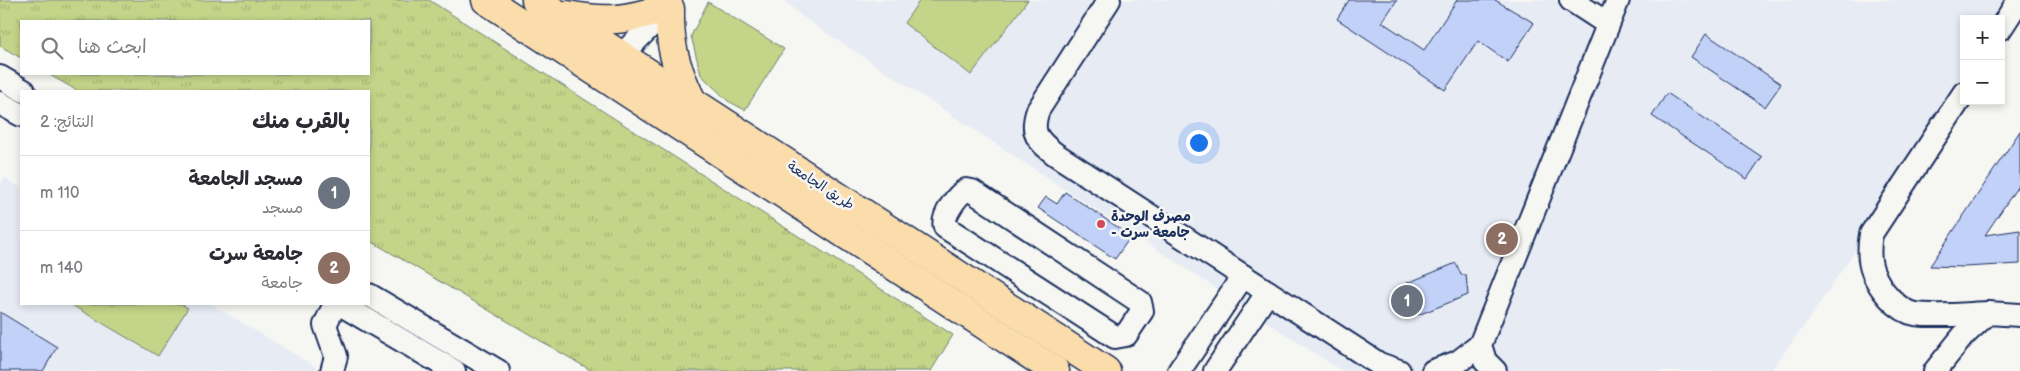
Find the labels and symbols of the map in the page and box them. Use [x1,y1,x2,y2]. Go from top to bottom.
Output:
your location [1186,130,1212,156]
street label: طريق الجامعة [784,157,857,213]
place label: مصرف الوحدة - جامعة سرت [1111,208,1191,241]
marker: مصرف الوحدة - جامعة سرت [1095,218,1107,230]
pin: 2 [1486,220,1518,258]
pin: 1 [1391,282,1423,320]

